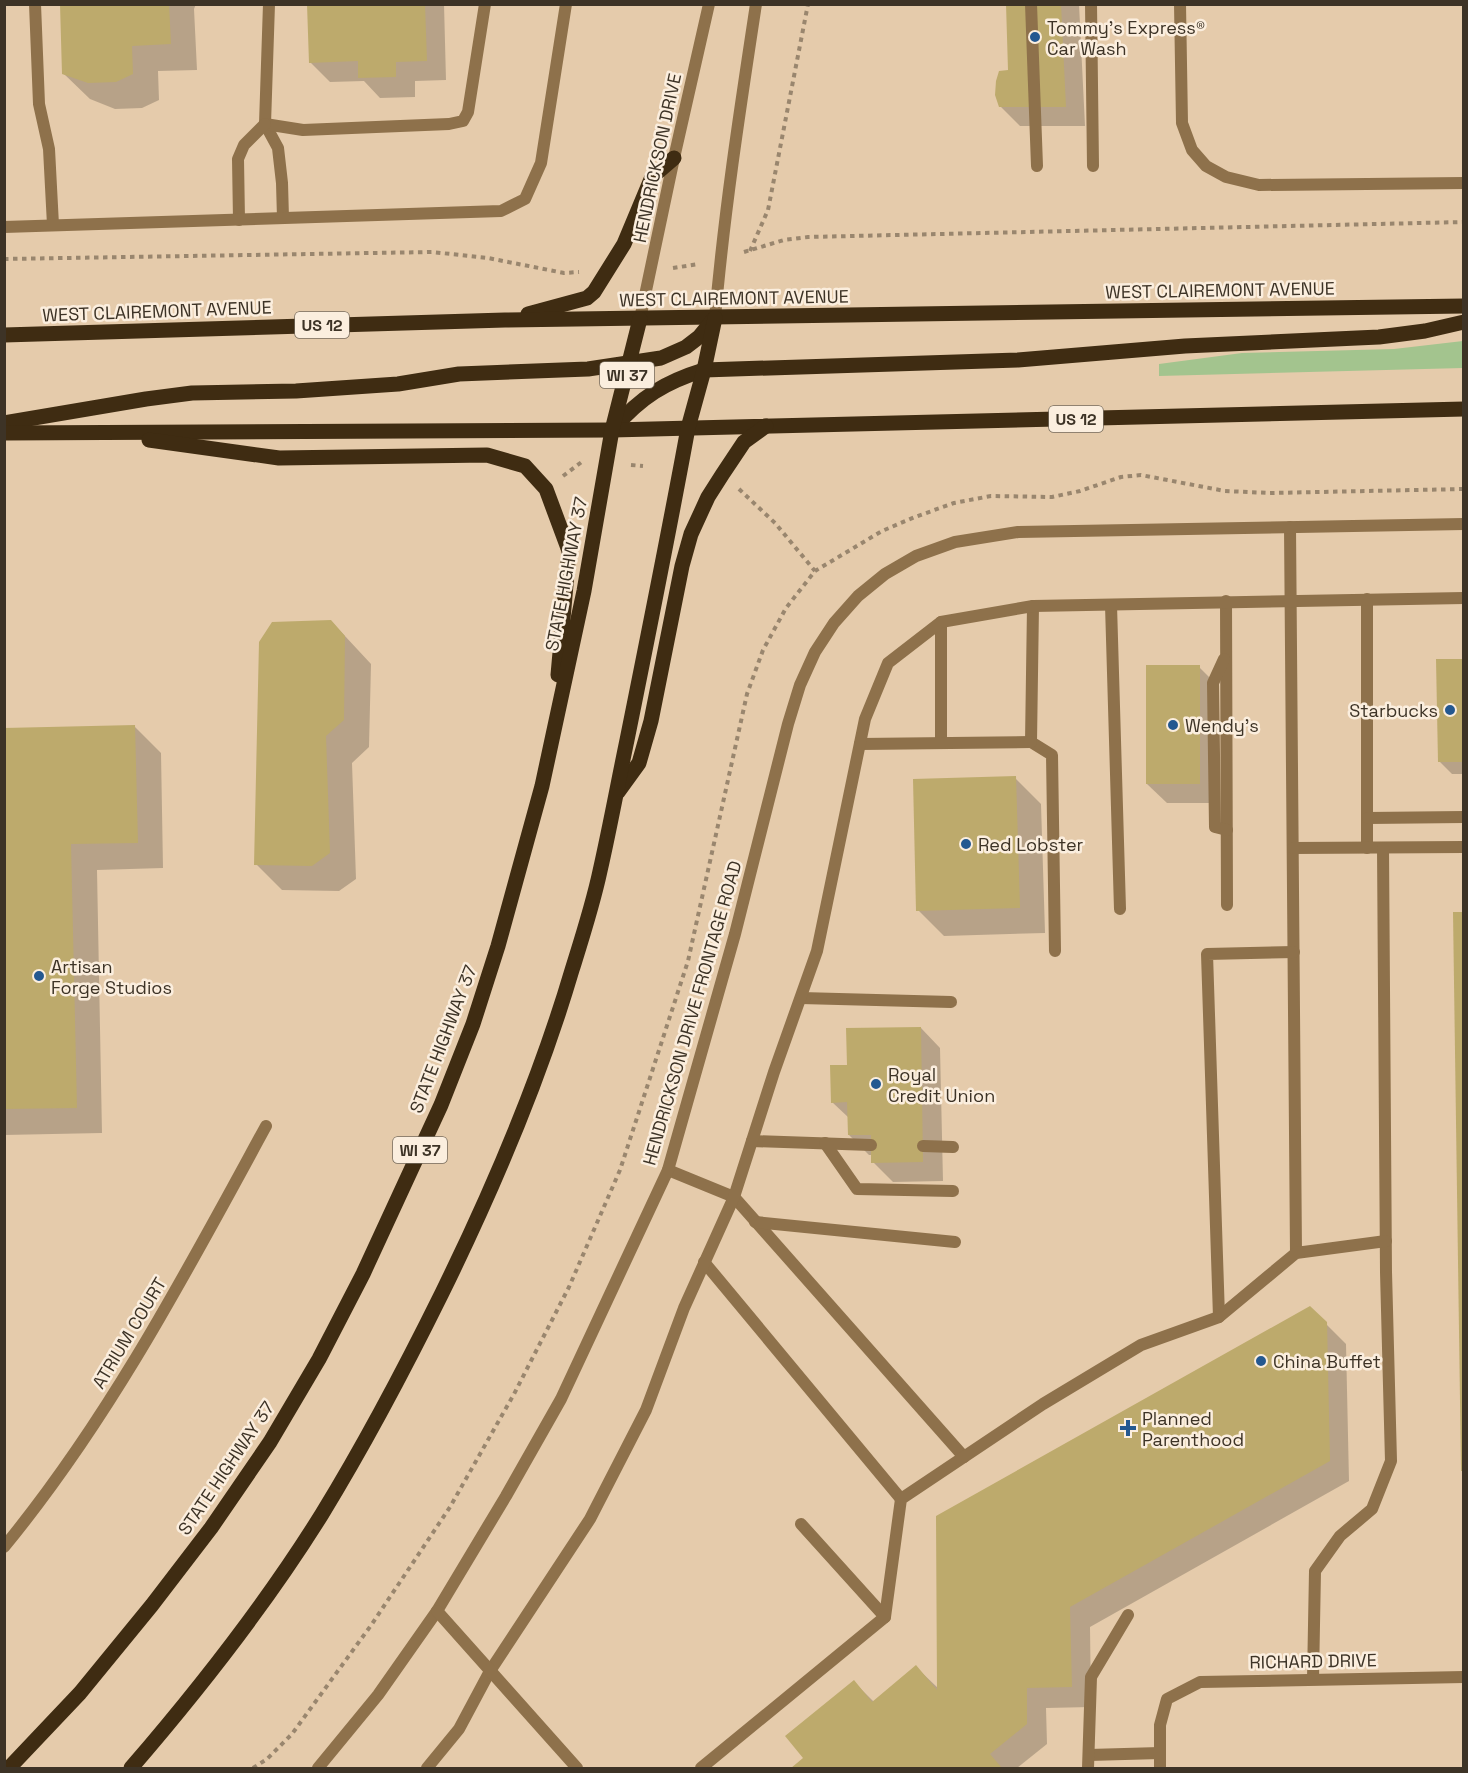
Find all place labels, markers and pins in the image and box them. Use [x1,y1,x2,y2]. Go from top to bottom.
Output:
place label: Tommy's Express® Car Wash [1047,16,1205,60]
marker: Tommy's Express® Car Wash [1028,30,1042,44]
place label: Starbucks [1349,699,1438,722]
marker: Starbucks [1443,703,1457,717]
place label: Wendy's [1185,714,1259,737]
marker: Wendy's [1166,718,1180,732]
place label: Red Lobster [978,833,1084,856]
marker: Red Lobster [959,837,973,851]
place label: Artisan Forge Studios [51,955,172,999]
marker: Artisan Forge Studios [32,969,46,983]
place label: Royal Credit Union [888,1063,995,1107]
marker: Royal Credit Union [869,1077,883,1091]
place label: China Buffet [1273,1350,1381,1373]
marker: China Buffet [1254,1354,1268,1368]
place label: Planned Parenthood [1142,1407,1244,1451]
marker: Planned Parenthood [1119,1419,1137,1437]

